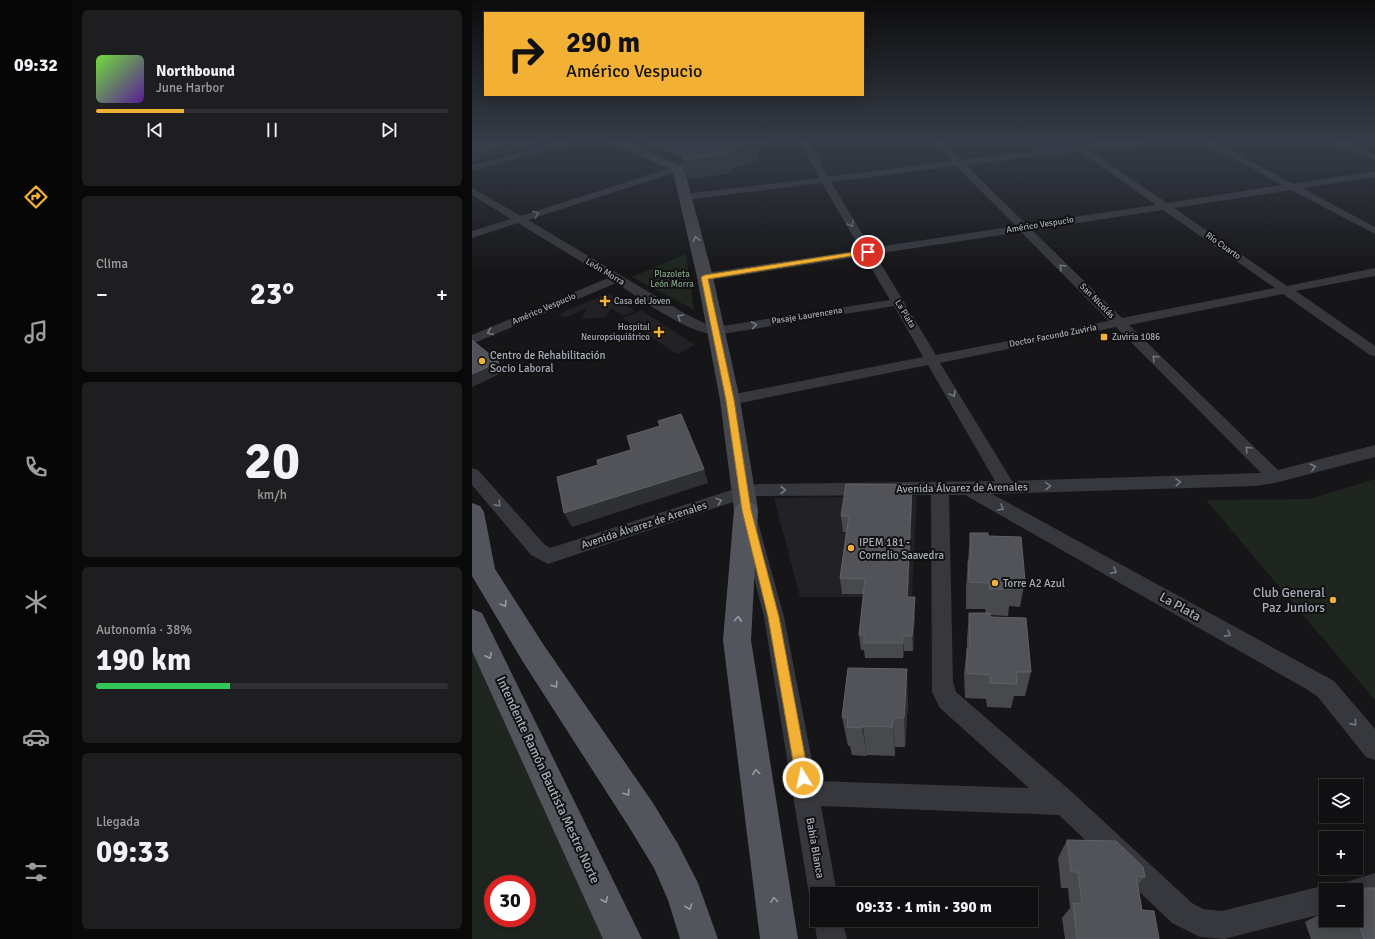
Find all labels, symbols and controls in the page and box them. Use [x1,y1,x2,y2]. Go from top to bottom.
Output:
text: 290 m [566,26,640,60]
icon: right [500,28,552,80]
text: 09:32 [14,54,58,76]
text: Américo Vespucio [566,60,702,82]
text: Northbound [156,62,235,80]
text: June Harbor [156,80,224,96]
icon: previous [144,119,166,141]
icon: pause [261,119,283,141]
icon: next [378,119,400,141]
icon: directions [22,183,50,211]
one-way arrow [532,210,539,219]
street label: Américo Vespucio [1005,214,1075,236]
one-way arrow [847,220,854,227]
street label: Río Cuarto [1203,230,1243,262]
pin [851,235,885,269]
one-way arrow [692,236,700,243]
icon: arrive [857,241,879,263]
text: Clima [96,256,128,272]
street label: León Morra [583,256,627,288]
one-way arrow [1059,264,1067,272]
park label: Plazoleta León Morra [650,269,694,290]
text: 23° [250,276,294,313]
text: − [96,281,108,308]
text: + [436,281,448,308]
street label: San Nicolás [1077,281,1117,321]
street label: Américo Vespucio [510,290,578,327]
marker: Casa del Joven [599,295,611,307]
place label: Casa del Joven [614,296,670,307]
street label: La Plata [892,298,918,331]
street label: Pasaje Laurencena [771,305,844,327]
one-way arrow [677,314,684,321]
icon: music [22,318,50,346]
one-way arrow [751,321,757,330]
place label: Hospital Neuropsiquiátrico [581,322,650,343]
street label: Doctor Facundo Zuviría [1008,322,1098,350]
marker: Hospital Neuropsiquiátrico [653,326,665,338]
one-way arrow [487,328,494,336]
marker: Zuviria 1086 [1099,332,1109,342]
place label: Zuviria 1086 [1112,332,1160,343]
place label: Centro de Rehabilitación Socio Laboral [490,349,605,375]
one-way arrow [1152,355,1160,363]
marker: Centro de Rehabilitación Socio Laboral [477,356,487,366]
one-way arrow [949,390,956,397]
text: 20 [244,429,300,493]
one-way arrow [1245,446,1252,454]
icon: phone [22,453,50,481]
one-way arrow [1309,463,1316,472]
one-way arrow [1175,478,1181,487]
street label: Avenida Álvarez de Arenales [896,479,1028,496]
one-way arrow [1045,482,1051,490]
one-way arrow [780,486,786,494]
text: km/h [257,487,287,503]
street label: Avenida Álvarez de Arenales [579,497,709,552]
one-way arrow [715,497,722,505]
one-way arrow [493,499,500,506]
one-way arrow [997,503,1004,510]
place label: IPEM 181 - Cornelio Saavedra [859,536,944,562]
marker: IPEM 181 - Cornelio Saavedra [846,543,856,553]
one-way arrow [1110,566,1118,573]
place label: Torre A2 Azul [1003,577,1065,590]
marker: Torre A2 Azul [990,578,1000,588]
place label: Club General Paz Juniors [1253,585,1325,616]
icon: climate [22,588,50,616]
street label: La Plata [1156,589,1204,625]
marker: Club General Paz Juniors [1328,595,1338,605]
one-way arrow [499,600,506,607]
one-way arrow [734,615,742,621]
text: Autonomía · 38% [96,622,192,638]
one-way arrow [1224,629,1231,636]
text: 190 km [96,642,191,679]
one-way arrow [484,652,492,659]
street label: Intendente Ramón Bautista Mestre Norte [493,674,603,886]
one-way arrow [550,681,558,688]
one-way arrow [1350,718,1357,725]
icon: car [22,723,50,751]
position arrow [782,757,824,799]
one-way arrow [752,769,761,775]
map controls [1319,779,1363,927]
button: layers [1319,779,1363,823]
one-way arrow [622,789,629,796]
text: Llegada [96,814,140,830]
street label: Bahía Blanca [803,817,827,880]
button: + [1319,831,1363,875]
text: 09:33 [96,834,170,871]
icon: filters [22,858,50,886]
speed limit sign: 30 [484,875,536,927]
button: − [1319,883,1363,927]
one-way arrow [600,895,608,903]
one-way arrow [770,897,779,903]
text: 09:33 · 1 min · 390 m [856,898,992,916]
one-way arrow [684,904,693,911]

